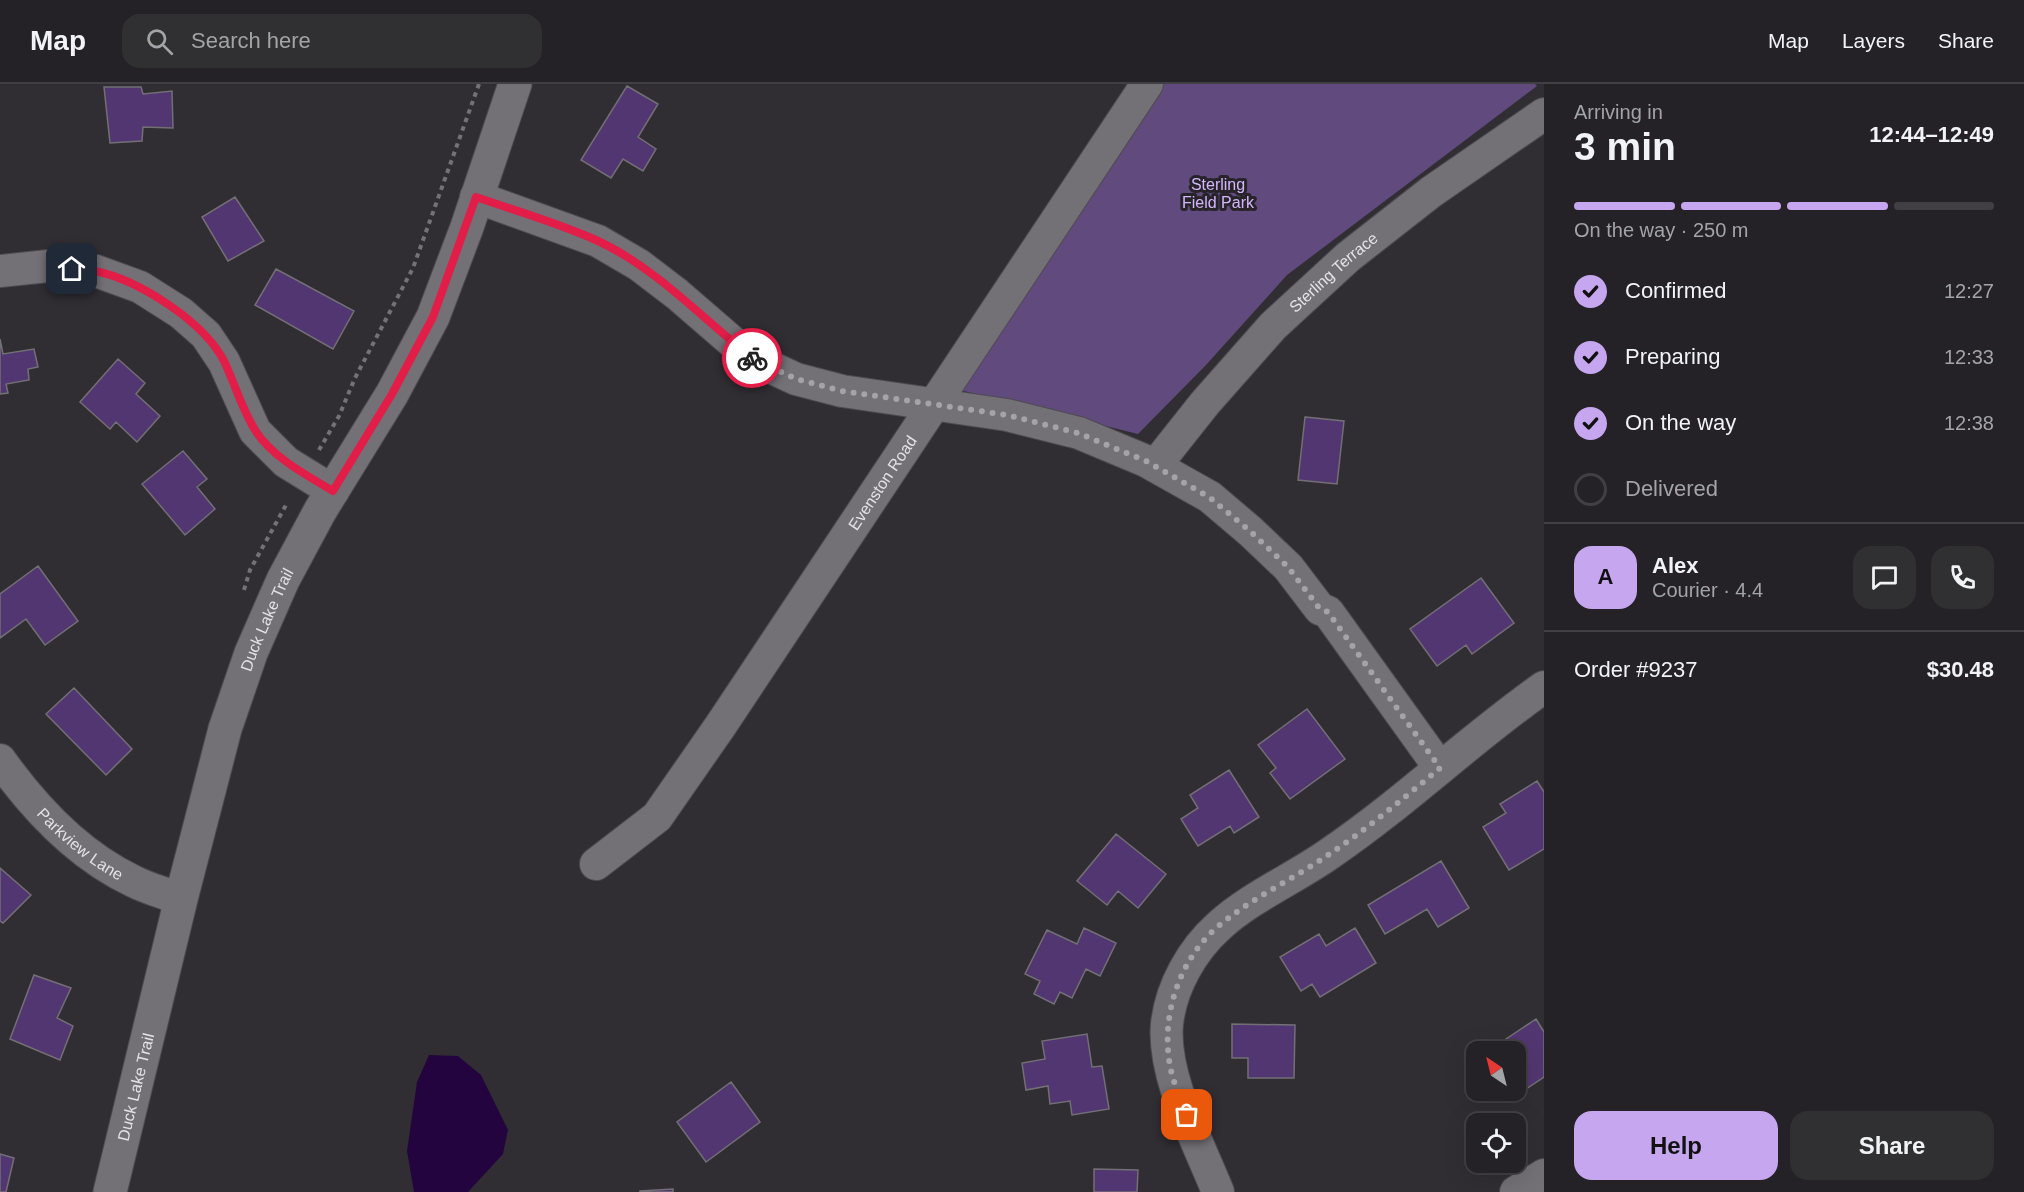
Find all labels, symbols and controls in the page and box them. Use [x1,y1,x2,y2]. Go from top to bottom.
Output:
search box [122,14,542,68]
text: Map [30,25,86,56]
icon: search [143,25,176,58]
text: Search here [191,28,311,53]
text: Map [1768,29,1809,52]
text: Layers [1842,29,1905,52]
text: Share [1938,29,1994,52]
text: Arriving in [1574,101,1663,123]
text: 12:44–12:49 [1869,122,1994,147]
text: 3 min [1574,125,1676,168]
park label: Sterling Field Park [1182,176,1255,211]
text: On the way · 250 m [1574,219,1749,241]
street label: Sterling Terrace [1286,229,1381,315]
pin [46,243,97,294]
icon: home [55,252,88,285]
icon: check [1574,275,1607,308]
text: Confirmed [1625,278,1726,303]
text: 12:27 [1944,280,1994,302]
courier [722,328,782,388]
icon: check [1574,341,1607,374]
icon: bike [736,342,769,375]
text: Preparing [1625,344,1720,369]
text: 12:33 [1944,346,1994,368]
icon: check [1574,407,1607,440]
text: On the way [1625,410,1736,435]
text: 12:38 [1944,412,1994,434]
street label: Evenston Road [845,432,919,533]
text: Delivered [1625,476,1718,501]
button: chat [1853,546,1916,609]
button: phone [1931,546,1994,609]
text: Alex [1652,553,1698,578]
text: A [1598,564,1613,589]
street label: Duck Lake Trail [237,565,296,673]
text: Courier · 4.4 [1652,579,1763,601]
text: Order #9237 [1574,657,1698,682]
text: $30.48 [1927,657,1994,682]
street label: Parkview Lane [34,804,126,883]
street label: Duck Lake Trail [114,1031,157,1143]
north arrow [1466,1041,1526,1101]
map controls [1466,1041,1526,1173]
pin [1161,1089,1212,1140]
icon: bag [1170,1098,1203,1131]
button: Help [1574,1111,1778,1180]
button: Share [1790,1111,1994,1180]
button: locate [1466,1113,1526,1173]

